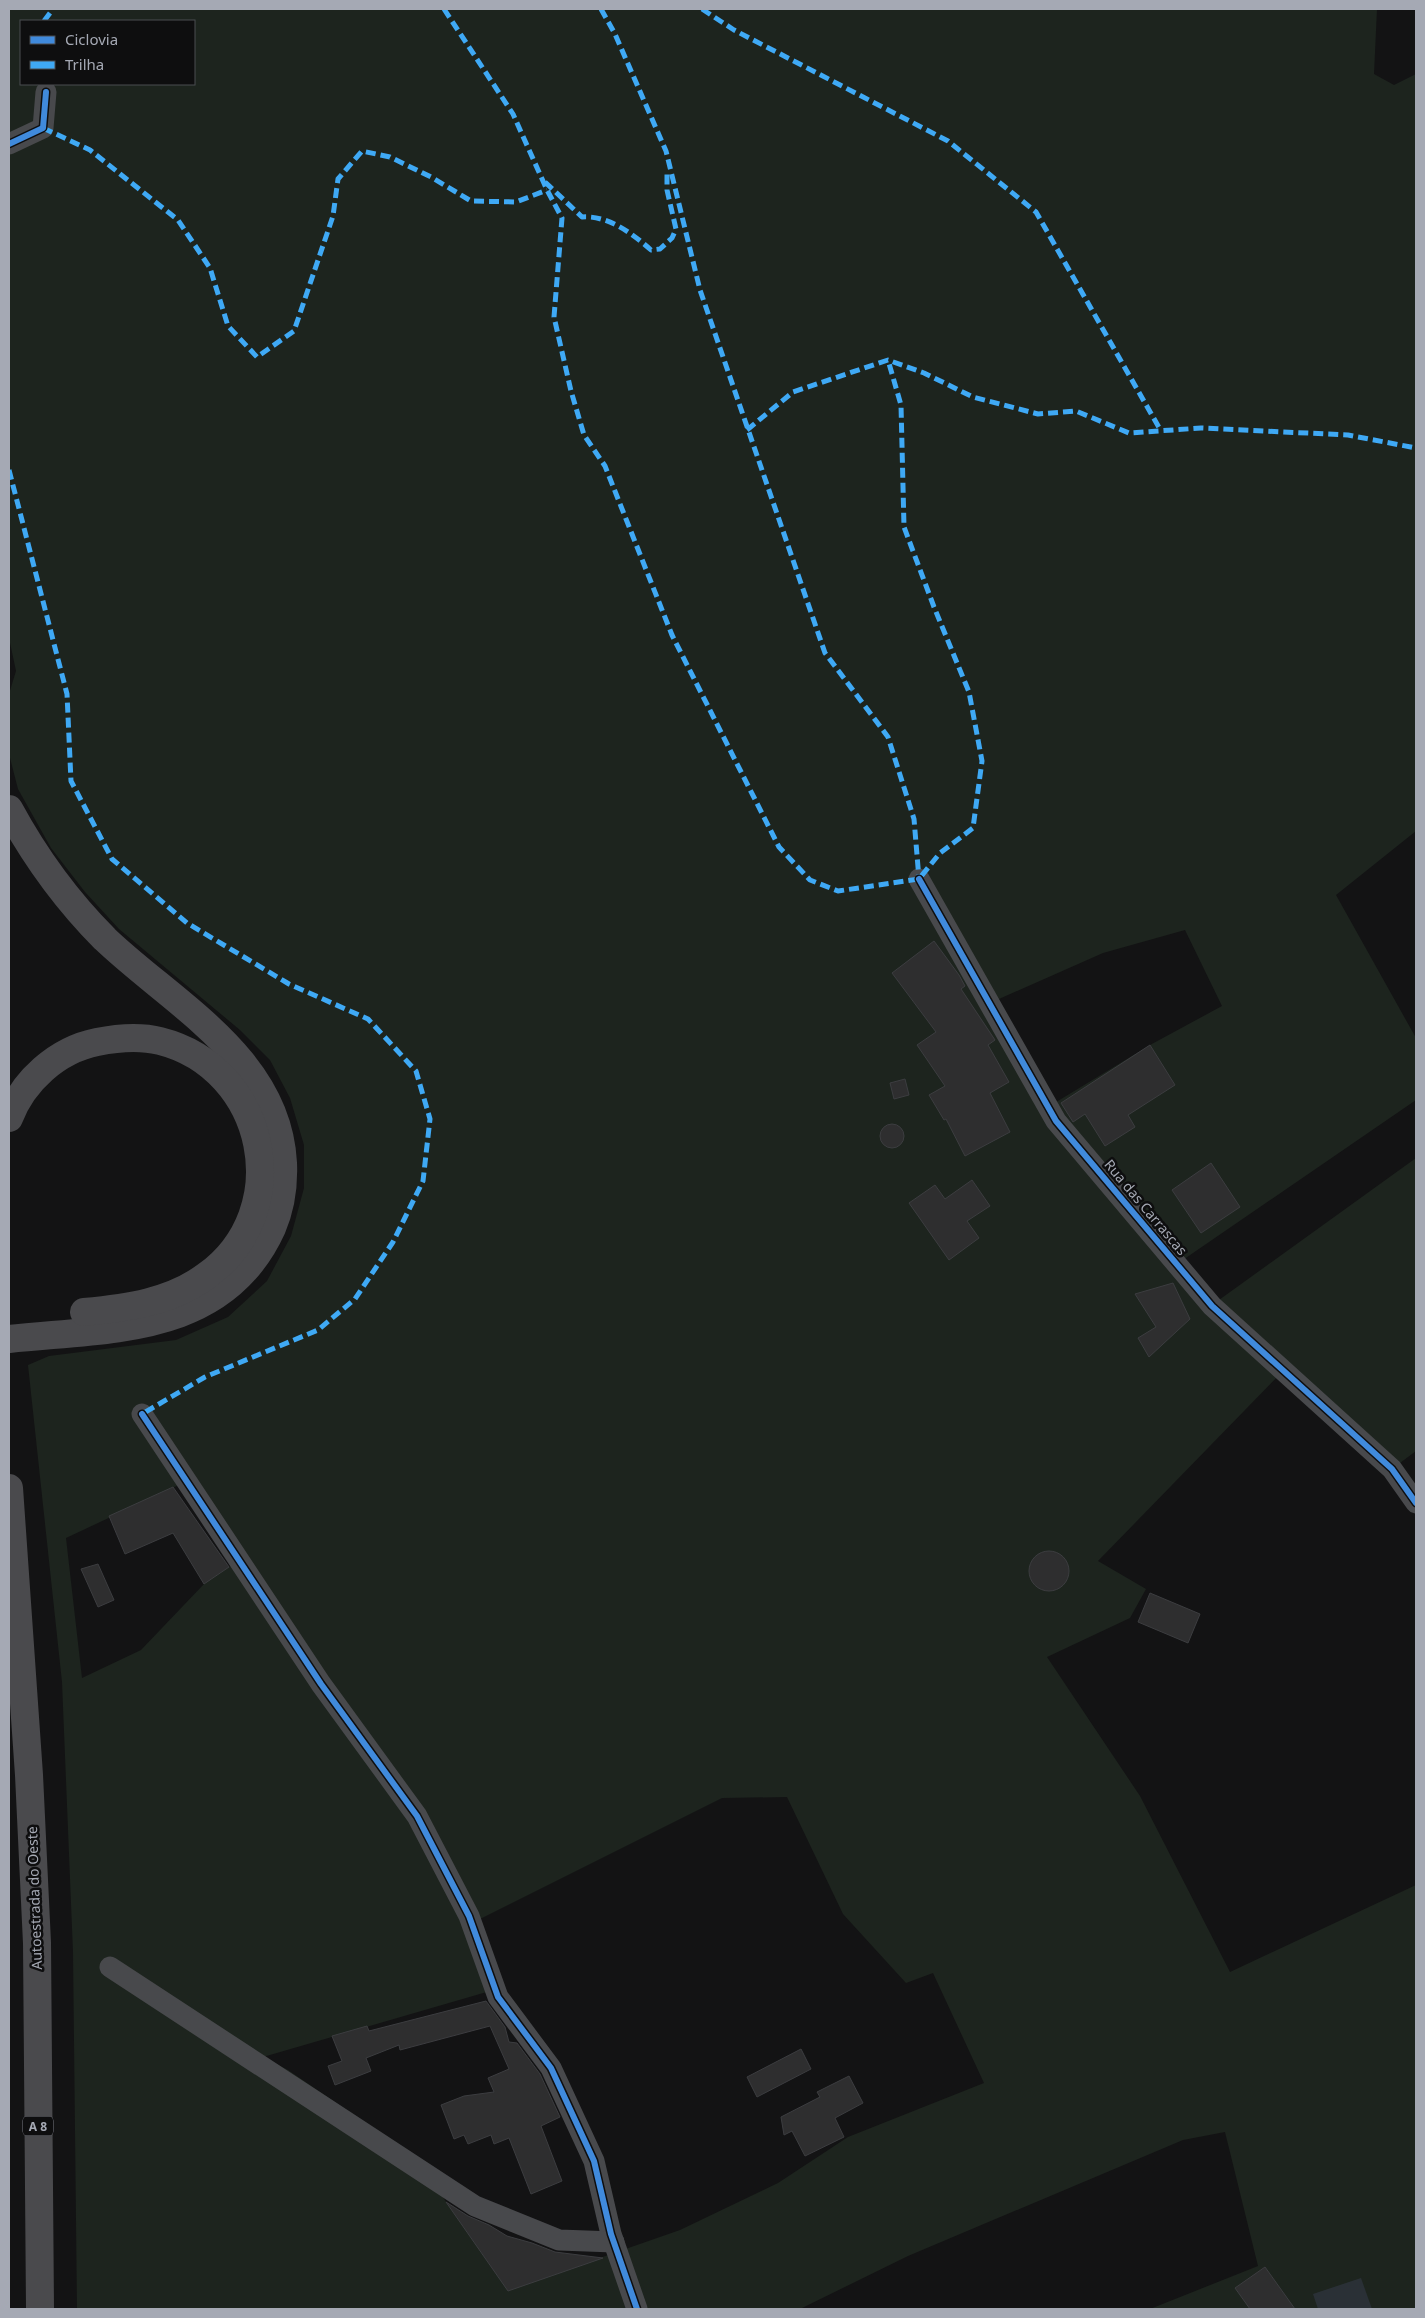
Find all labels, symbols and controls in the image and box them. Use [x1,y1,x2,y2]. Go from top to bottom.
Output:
legend [20,20,195,85]
text: Ciclovia [65,29,118,49]
text: Trilha [65,54,104,74]
street label: Rua das Carrascas [1100,1155,1192,1259]
street label: Autoestrada do Oeste [22,1826,46,1970]
road number: A 8 [23,2116,53,2136]

